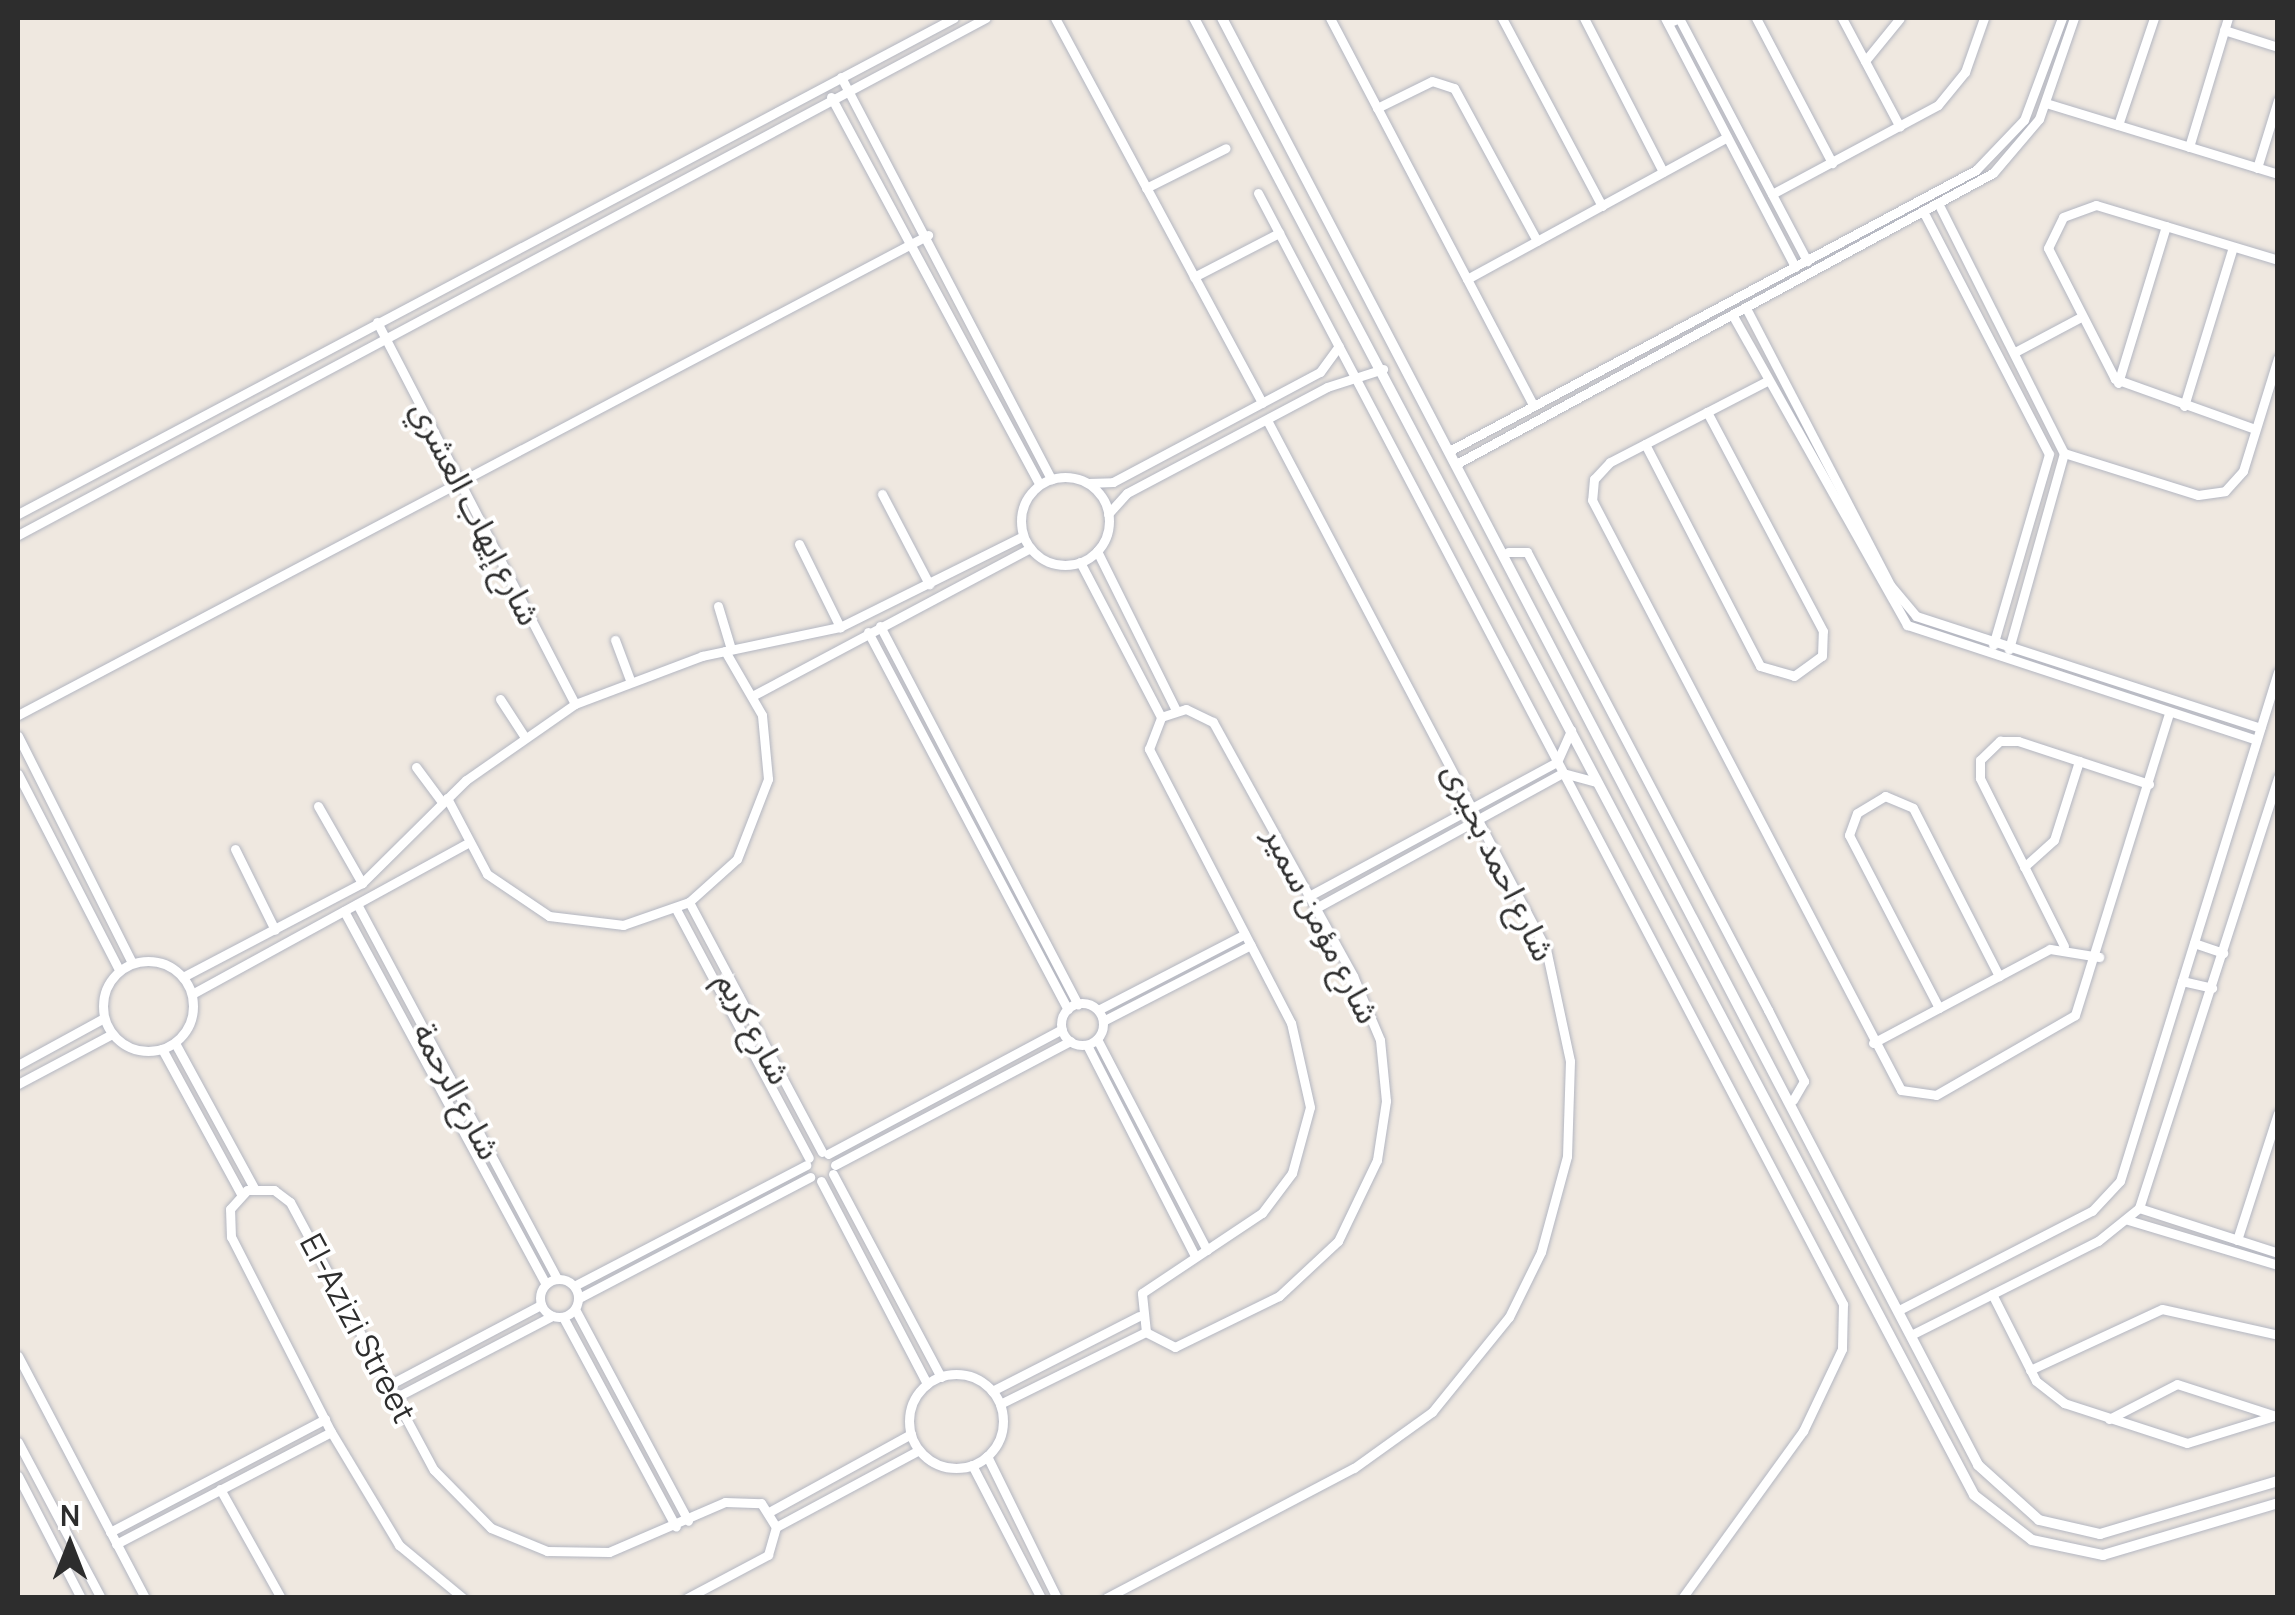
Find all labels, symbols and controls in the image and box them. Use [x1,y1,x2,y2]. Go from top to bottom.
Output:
street label: شارع إيهاب العشري [403,395,549,631]
street label: شارع احمد بحيرى [1435,757,1563,967]
street label: شارع مؤمن سمير [1256,820,1388,1030]
street label: شارع كريم [709,965,799,1091]
street label: شارع الرحمة [405,1016,509,1166]
street label: El-Azizi Street [292,1227,424,1429]
north arrow [20,1495,120,1595]
text: N [60,1496,80,1534]

